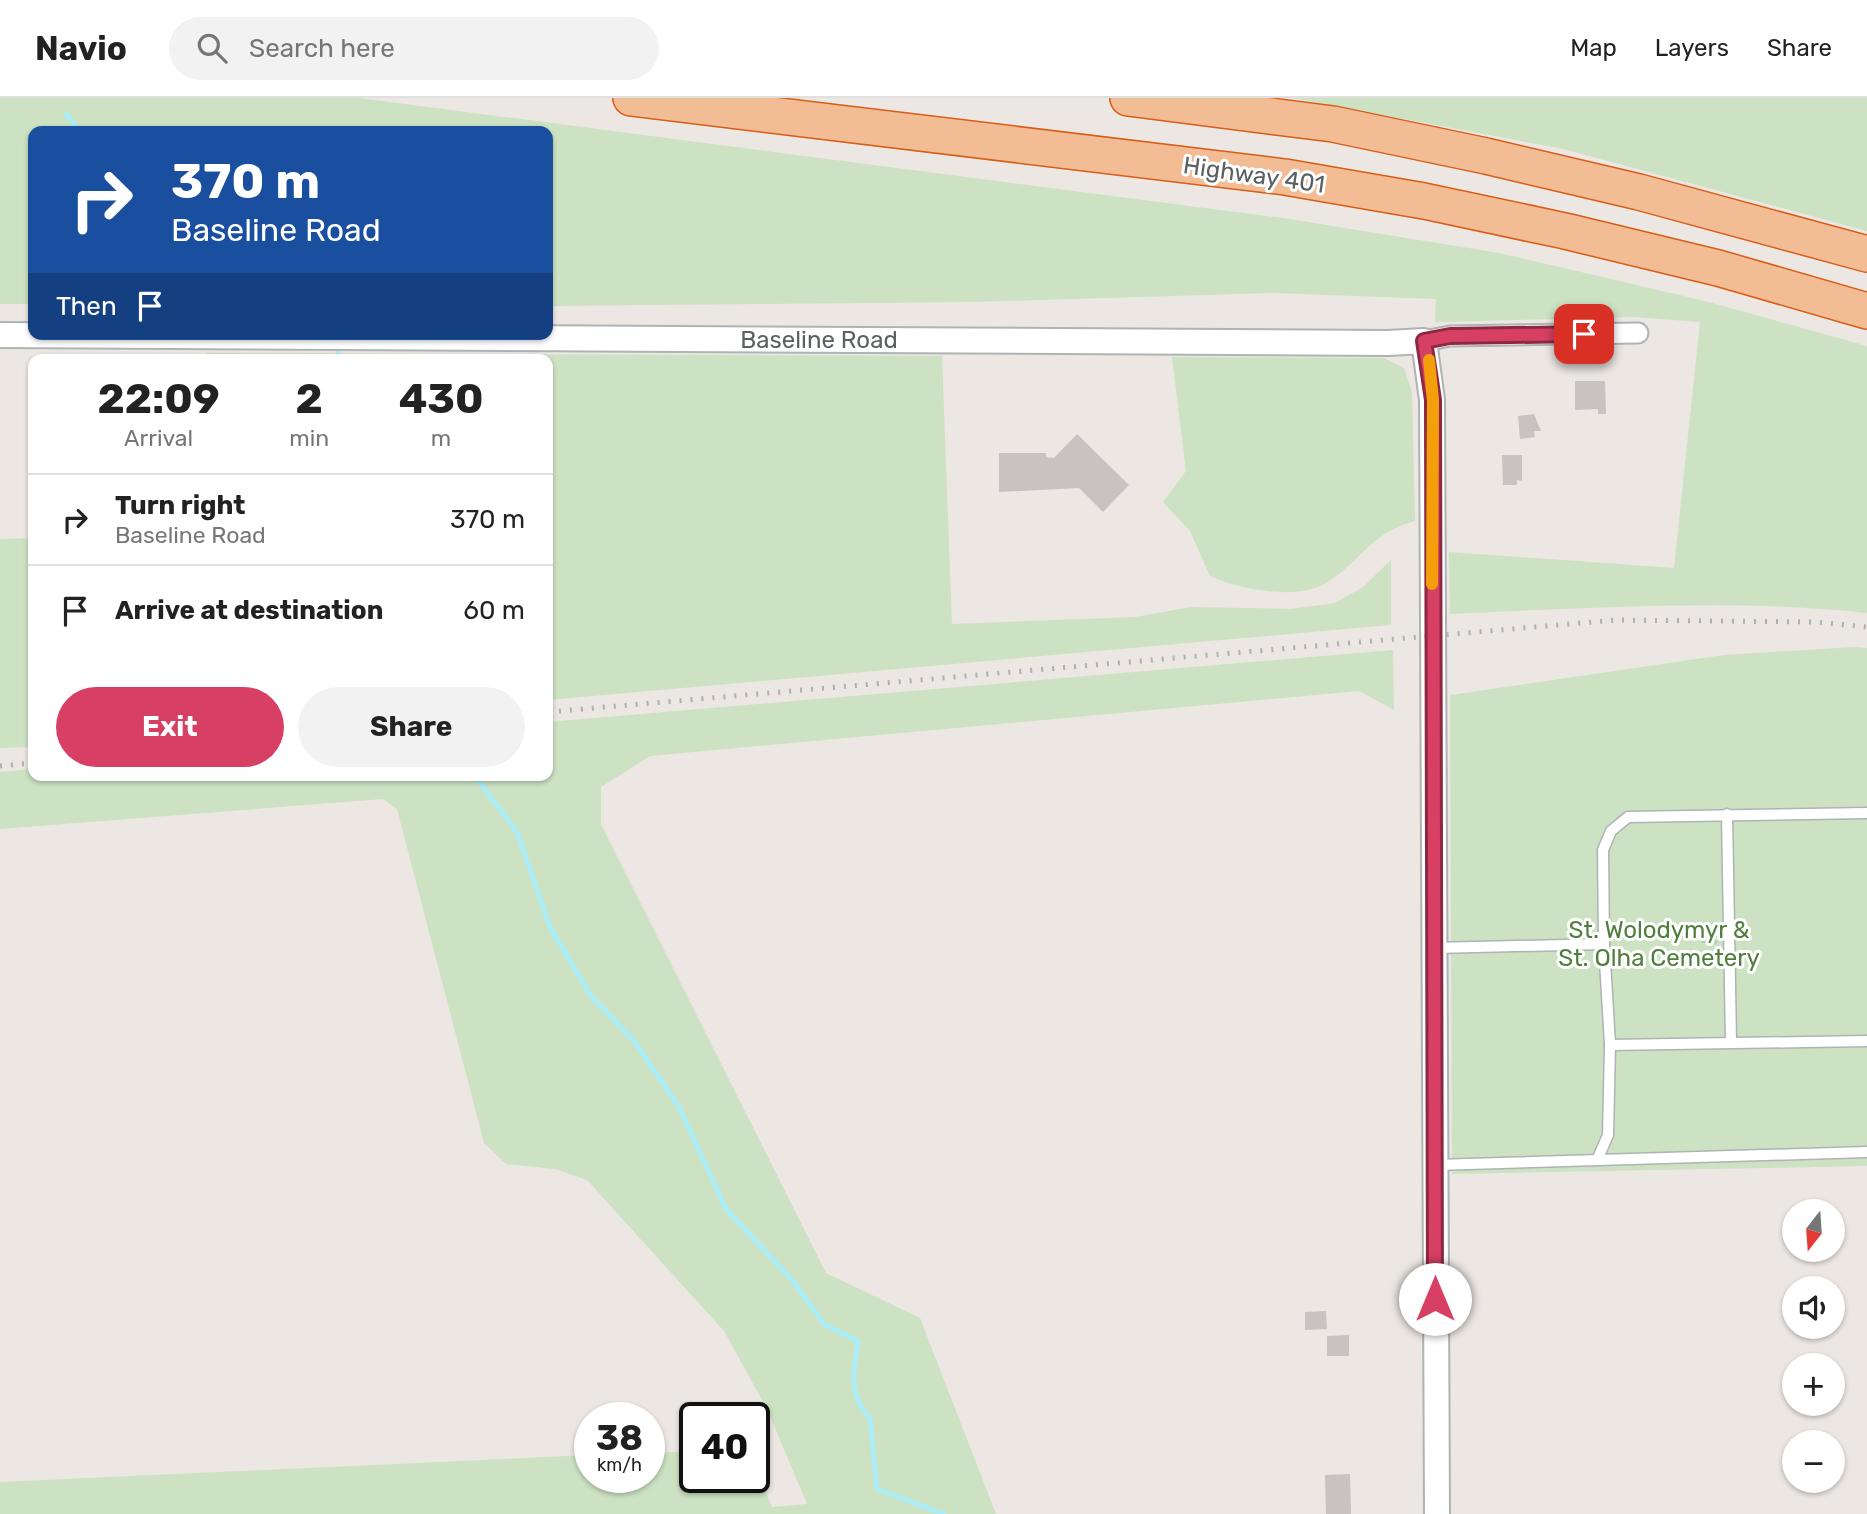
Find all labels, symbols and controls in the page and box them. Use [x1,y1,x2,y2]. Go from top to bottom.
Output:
search box [169,17,659,80]
text: Navio [35,29,127,68]
icon: search [193,29,231,67]
text: Search here [249,33,395,64]
text: Map [1570,34,1617,62]
text: Layers [1655,34,1729,62]
text: Share [1767,34,1832,62]
street label: Highway 401 [1181,151,1327,199]
text: 370 m [171,152,320,210]
icon: right [56,154,147,245]
text: Baseline Road [171,211,381,249]
icon: arrive [131,287,169,325]
text: Then [56,291,117,322]
pin [1554,304,1614,364]
icon: arrive [1565,315,1603,353]
street label: Baseline Road [740,326,898,354]
text: 22:09 [97,374,220,424]
text: 2 [296,374,323,424]
text: 430 [399,374,484,424]
text: Arrival [124,424,193,452]
text: min [289,424,329,452]
text: m [431,424,451,452]
text: Turn right [115,490,245,521]
icon: right [56,501,94,539]
text: 370 m [450,504,525,535]
text: Baseline Road [115,521,266,549]
icon: arrive [56,592,94,630]
text: Arrive at destination [115,595,383,626]
text: 60 m [463,595,525,626]
button: Exit [56,687,284,767]
button: Share [298,687,525,767]
park label: St. Wolodymyr & St. Olha Cemetery [1558,916,1760,972]
north arrow [1782,1199,1844,1262]
map controls [1782,1199,1845,1493]
position arrow [1398,1262,1472,1336]
button: sound [1782,1276,1845,1339]
button: + [1782,1353,1845,1416]
speed limit sign: 40 [679,1402,770,1493]
text: 38 [596,1417,643,1459]
button: − [1782,1430,1845,1493]
text: km/h [597,1454,642,1476]

